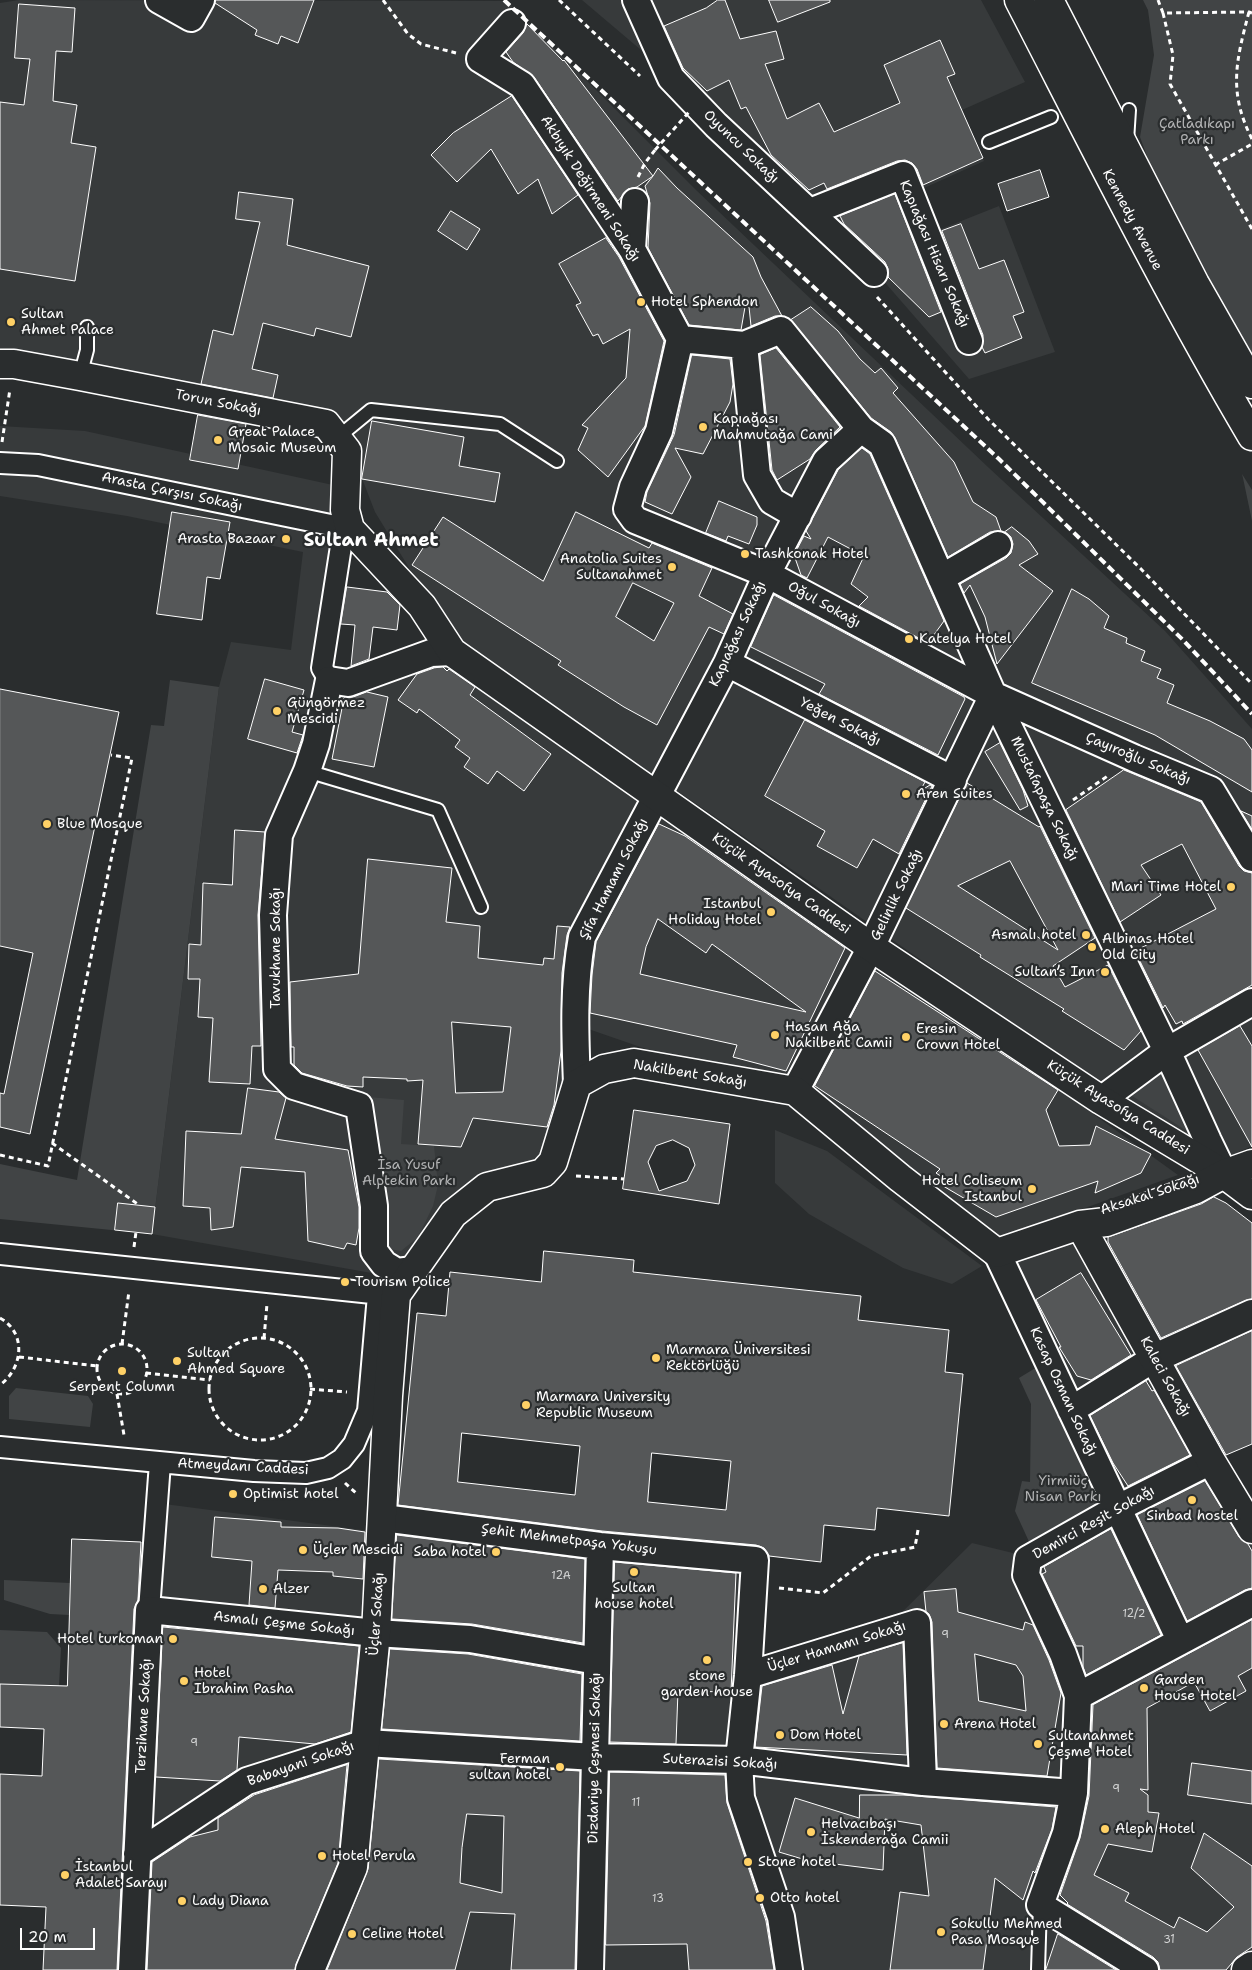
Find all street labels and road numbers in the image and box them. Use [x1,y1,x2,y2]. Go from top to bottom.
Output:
street label: Oyuncu Sokağı [700,107,782,187]
street label: Akbıyık Değirmeni Sokağı [536,113,644,265]
street label: Kennedy Avenue [1098,167,1166,273]
street label: Kapıağası Hisarı Sokağı [895,178,973,330]
street label: Torun Sokağı [174,386,262,420]
street label: Arasta Çarşısı Sokağı [100,469,244,515]
street label: Kapıağası Sokağı [706,578,770,690]
street label: Oğul Sokağı [785,578,863,632]
street label: Yeğen Sokağı [797,694,883,750]
street label: Çayıroğlu Sokağı [1083,729,1193,789]
street label: Mustafapaşa Sokağı [1007,734,1081,864]
street label: Şifa Hamamı Sokağı [576,815,652,943]
street label: Küçük Ayasofya Caddesi [709,830,853,938]
street label: Gelinlik Sokağı [868,846,926,944]
street label: Tavukhane Sokağı [268,887,284,1009]
street label: Nakilbent Sokağı [632,1057,748,1091]
street label: Küçük Ayasofya Caddesi [1044,1057,1192,1159]
street label: Aksakal Sokağı [1098,1171,1202,1219]
street label: Kasap Osman Sokağı [1026,1325,1100,1459]
street label: Kaleci Sokağı [1136,1334,1194,1420]
street label: Atmeydanı Caddesi [177,1455,309,1479]
street label: Demirci Reşit Sokağı [1030,1483,1158,1563]
street label: Şehit Mehmetpaşa Yokuşu [480,1521,658,1559]
street label: Üçler Sokağı [366,1572,388,1656]
street label: Asmalı Çeşme Sokağı [212,1608,356,1640]
street label: Üçler Hamamı Sokağı [766,1618,908,1676]
street label: Terzihane Sokağı [133,1658,155,1774]
street label: Dizdariye Çeşmesi Sokağı [585,1672,605,1844]
street label: Babayani Sokağı [245,1738,357,1790]
street label: Suterazisi Sokağı [662,1751,778,1773]

